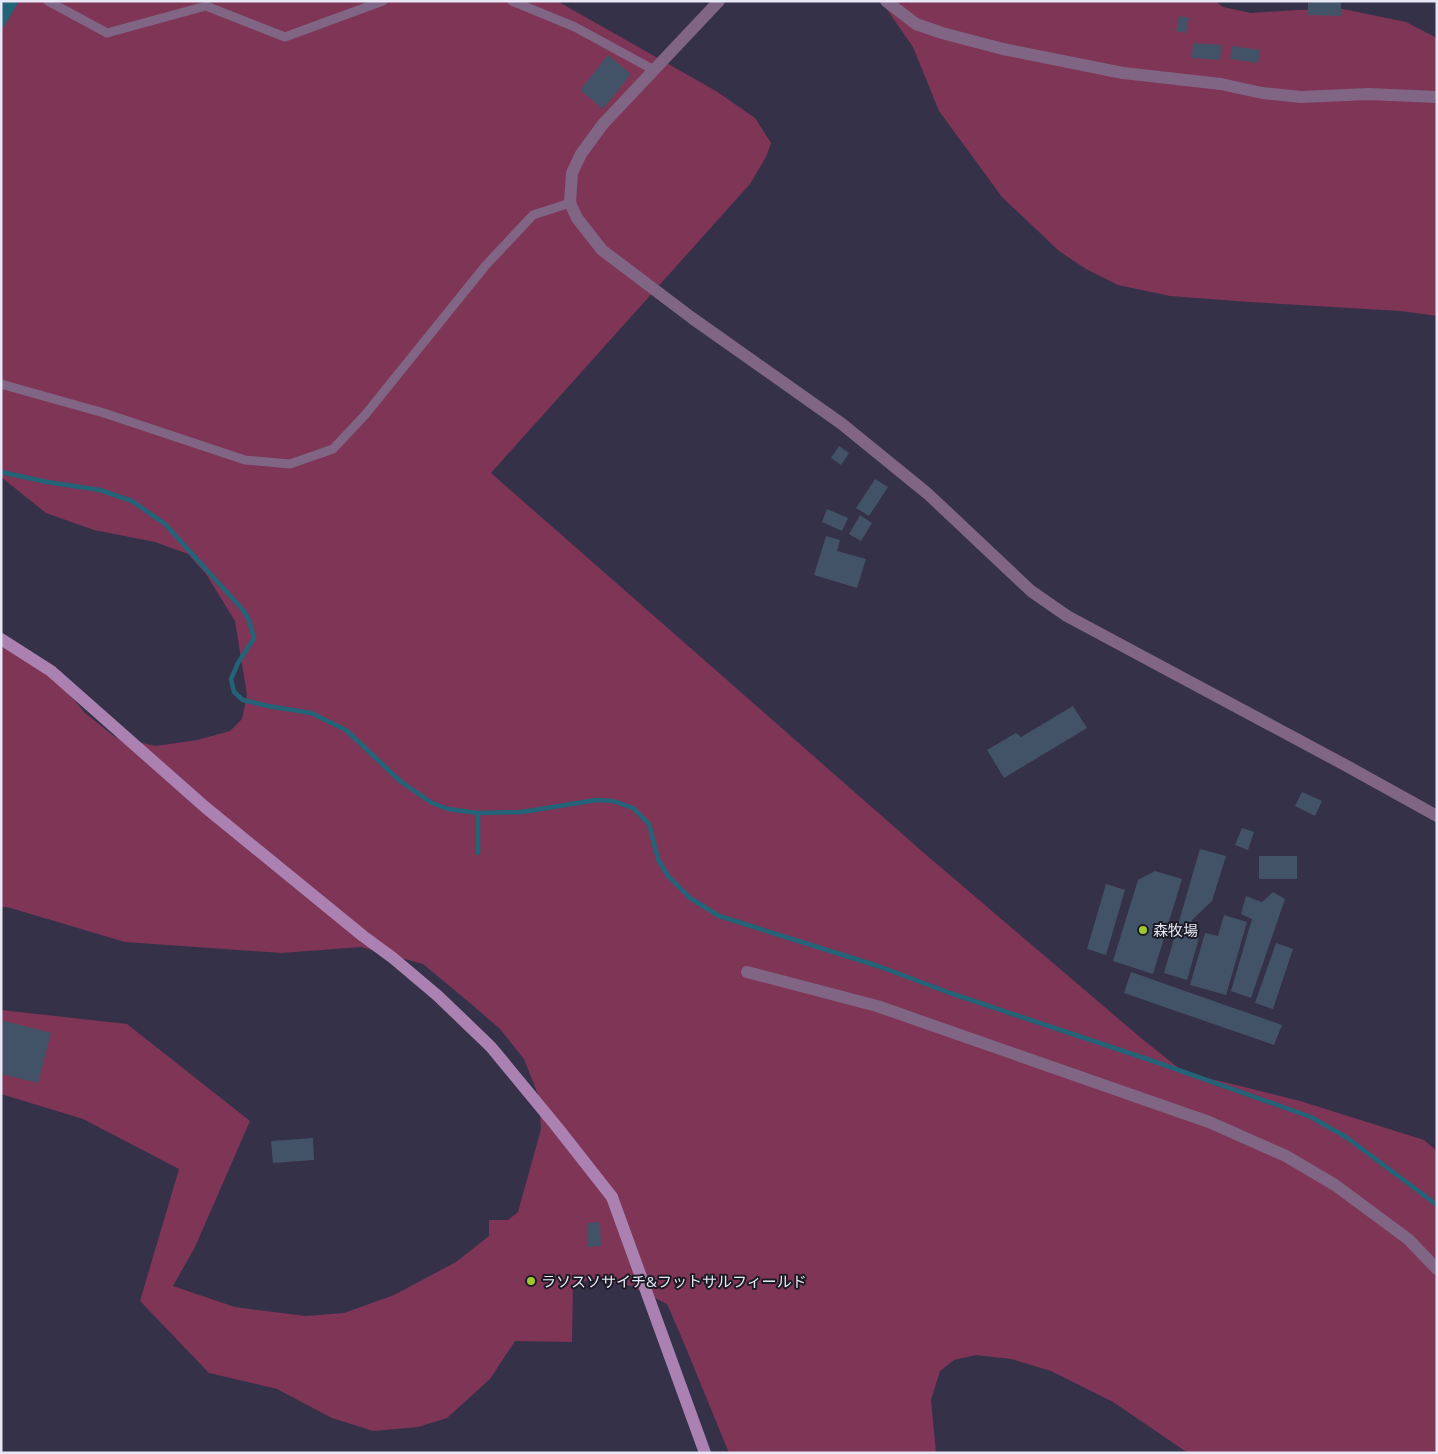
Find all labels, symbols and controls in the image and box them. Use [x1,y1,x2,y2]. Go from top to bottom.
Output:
place label: 森牧場 [1153,920,1198,940]
marker: 森牧場 [1137,924,1149,936]
place label: ラソスソサイチ&フットサルフィールド [541,1271,807,1291]
marker: ラソスソサイチ&フットサルフィールド [525,1275,537,1287]

